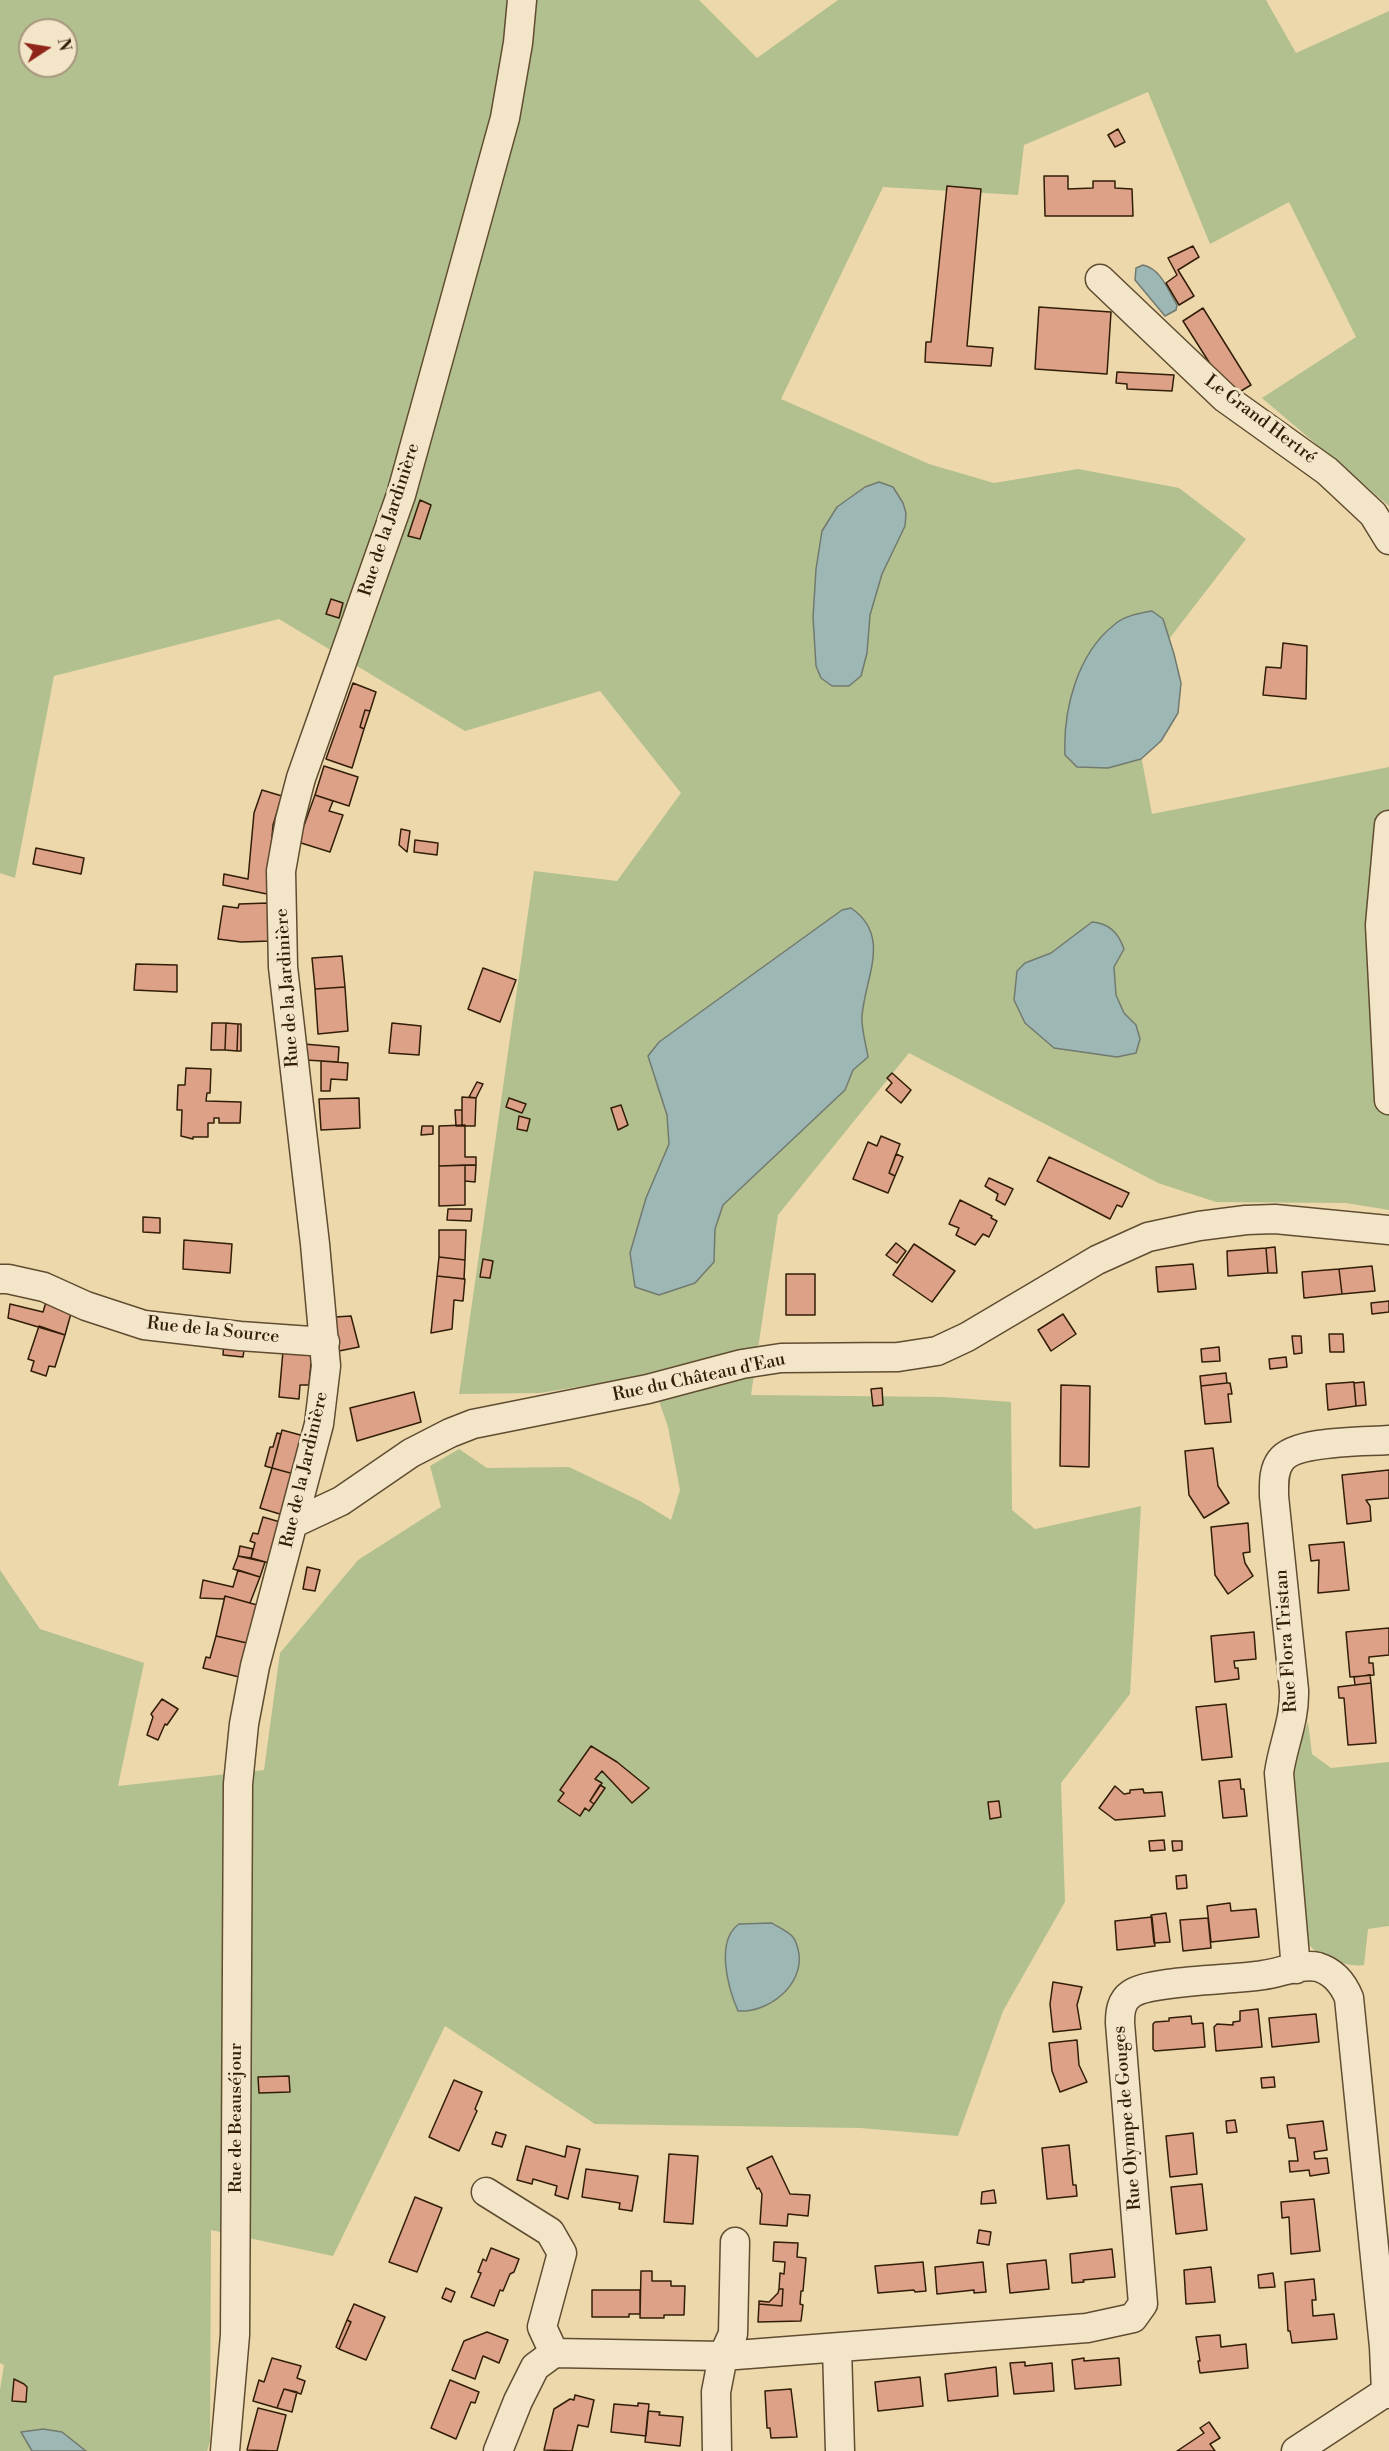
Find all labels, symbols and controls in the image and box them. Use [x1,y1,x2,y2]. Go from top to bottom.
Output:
north arrow [18,18,78,78]
text: N [53,36,75,53]
street label: Le Grand Hertré [1200,371,1320,469]
street label: Rue de la Jardinière [355,441,425,599]
street label: Rue de la Jardinière [272,908,304,1068]
street label: Rue de la Source [146,1313,280,1349]
street label: Rue du Château d'Eau [611,1349,787,1407]
street label: Rue de la Jardinière [277,1390,333,1550]
street label: Rue Flora Tristan [1271,1569,1303,1713]
street label: Rue Olympe de Gouges [1109,2025,1147,2211]
street label: Rue de Beauséjour [226,2043,248,2193]

